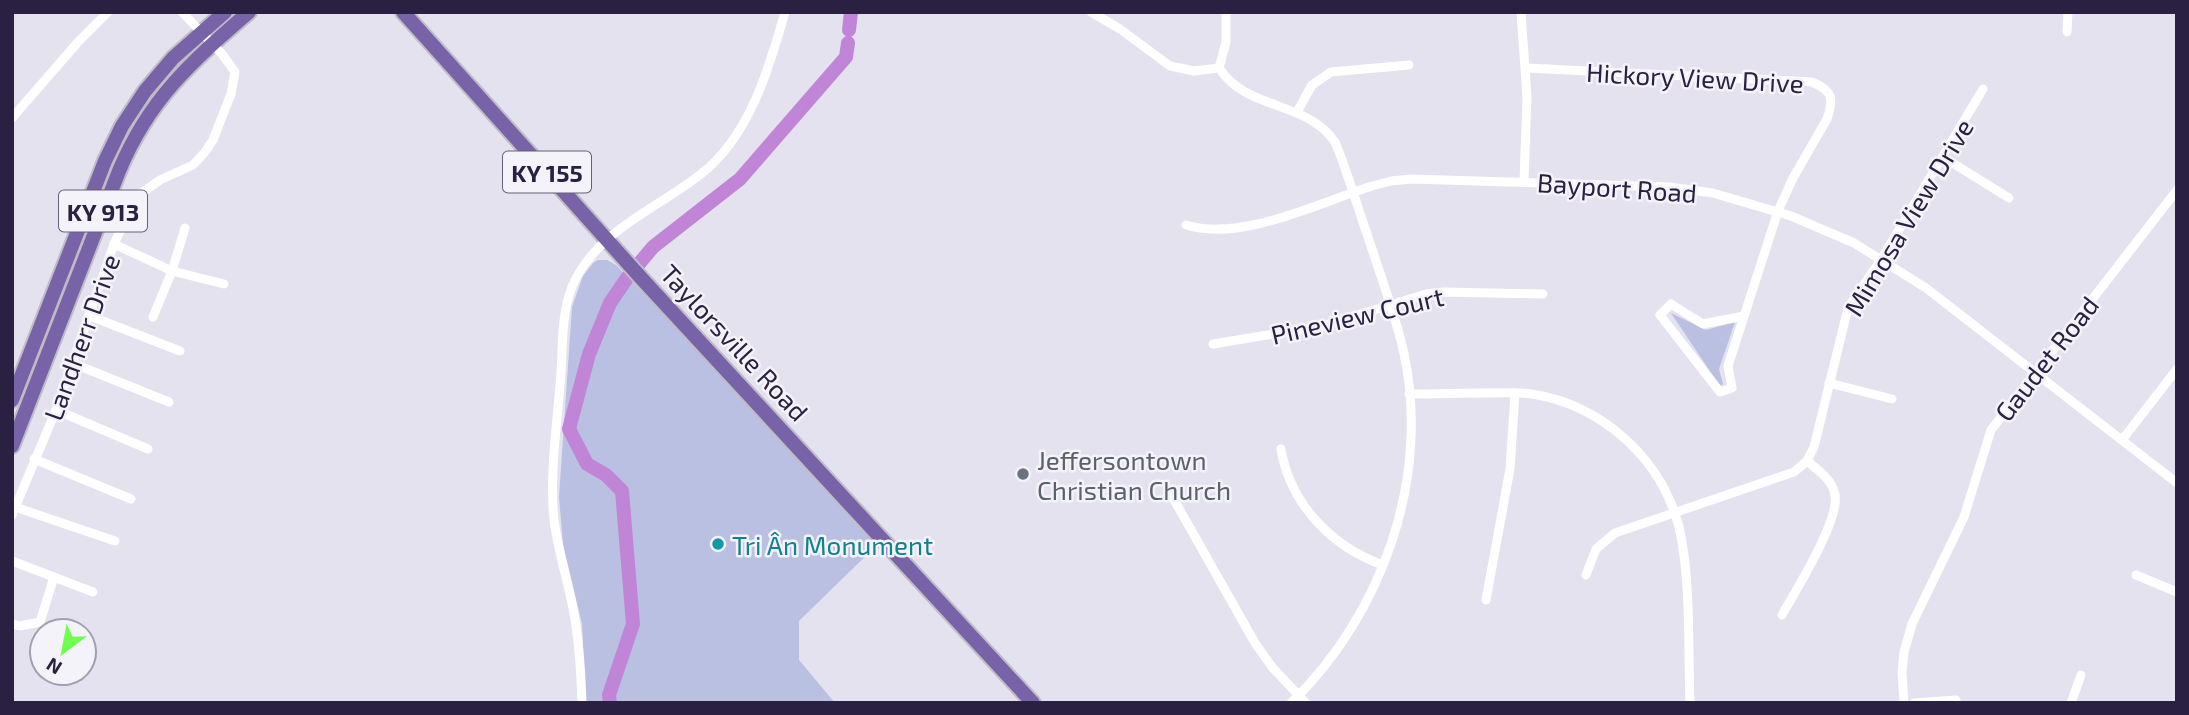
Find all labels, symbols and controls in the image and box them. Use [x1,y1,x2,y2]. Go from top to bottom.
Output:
street label: Hickory View Drive [1586,56,1804,98]
street label: Mimosa View Drive [1837,113,1979,321]
road number: KY 155 [503,152,591,192]
street label: Bayport Road [1536,166,1698,208]
road number: KY 913 [59,190,147,232]
street label: Landherr Drive [37,250,125,424]
street label: Taylorsville Road [655,258,815,426]
street label: Pineview Court [1268,280,1447,350]
street label: Gaudet Road [1988,289,2104,427]
place label: Jeffersontown Christian Church [1037,444,1231,505]
marker: Jeffersontown Christian Church [1015,466,1031,482]
place label: Tri Ân Monument [732,529,933,560]
marker: Tri Ân Monument [710,536,726,552]
north arrow [28,617,98,687]
text: N [42,653,66,680]

